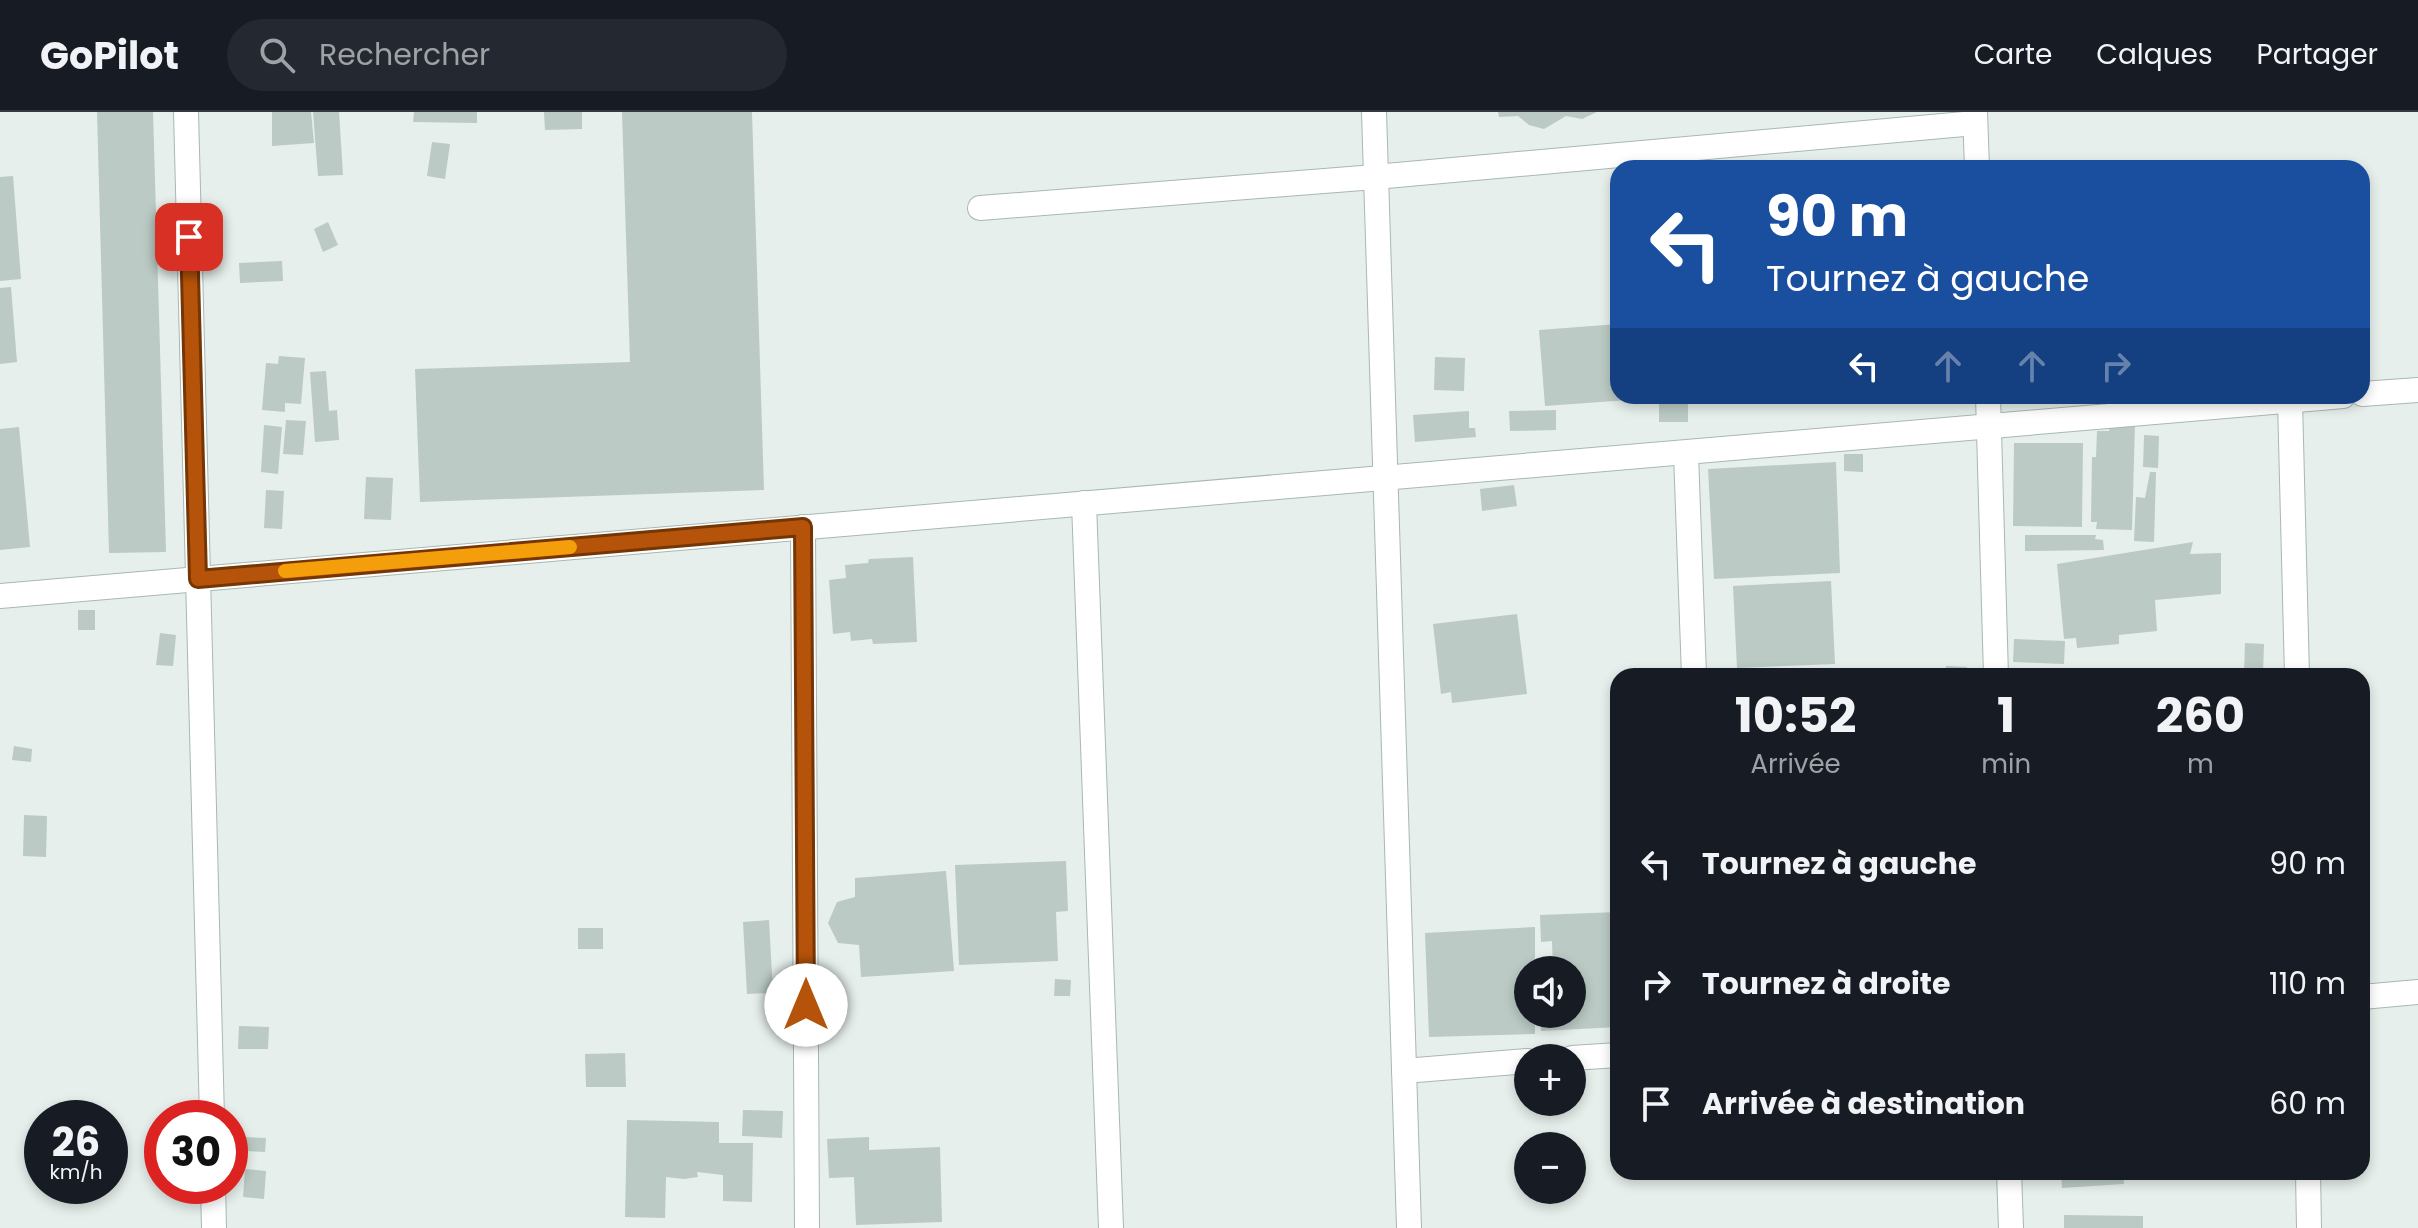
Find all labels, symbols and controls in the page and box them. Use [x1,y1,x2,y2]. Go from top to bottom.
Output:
search box [227,19,787,91]
text: GoPilot [40,29,179,82]
icon: search [255,33,299,77]
text: Rechercher [319,33,490,76]
text: Carte [1974,35,2052,74]
text: Calques [2096,35,2213,74]
text: Partager [2257,35,2378,74]
text: 90 m [1766,177,1908,256]
icon: left [1634,192,1738,296]
pin [155,203,223,271]
icon: arrive [167,215,211,259]
text: Tournez à gauche [1766,253,2089,304]
icon: left [1842,344,1886,388]
icon: ahead [1926,344,1970,388]
icon: ahead [2010,344,2054,388]
icon: right [2094,344,2138,388]
text: 10:52 [1735,682,1856,749]
text: 1 [1997,682,2015,749]
text: 260 [2156,682,2245,749]
text: Arrivée [1751,746,1841,782]
text: min [1981,746,2031,782]
text: m [2187,746,2214,782]
icon: left [1634,842,1678,886]
text: Tournez à gauche [1702,842,1976,885]
text: 90 m [2269,842,2346,885]
map controls [1514,956,1586,1204]
button: sound [1514,956,1586,1028]
icon: right [1634,962,1678,1006]
text: Tournez à droite [1702,962,1950,1005]
text: 110 m [2269,962,2346,1005]
position arrow [764,963,848,1047]
button: + [1514,1044,1586,1116]
icon: arrive [1634,1082,1678,1126]
text: Arrivée à destination [1702,1082,2025,1125]
text: 60 m [2269,1082,2346,1125]
speed limit sign: 30 [144,1100,248,1204]
text: 26 [52,1114,100,1170]
button: − [1514,1132,1586,1204]
text: km/h [49,1158,103,1186]

